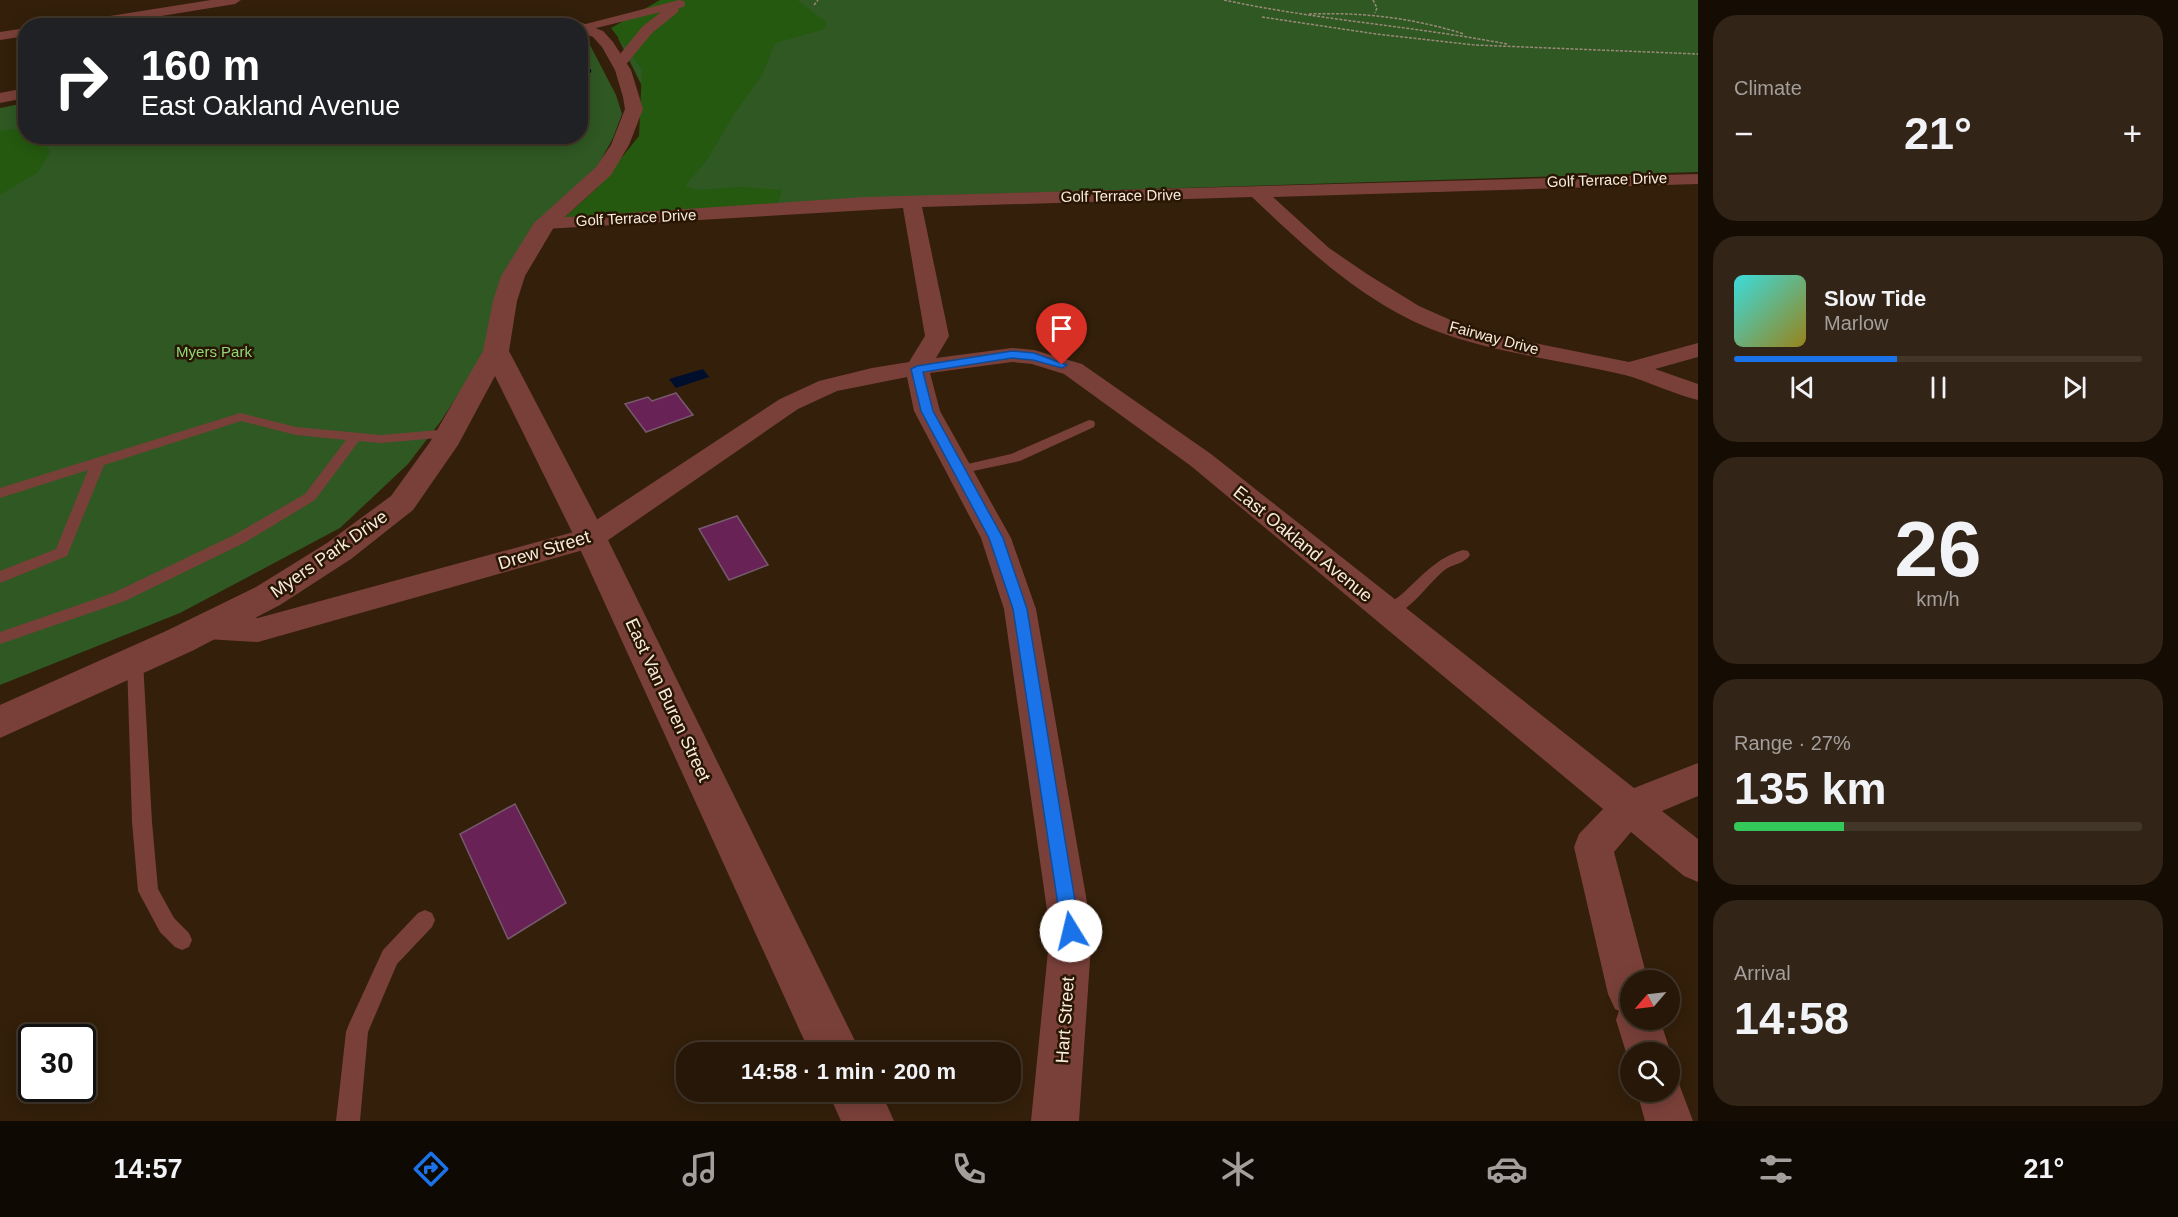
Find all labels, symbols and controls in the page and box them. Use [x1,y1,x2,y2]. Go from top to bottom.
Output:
icon: right [42,42,120,120]
text: 160 m [141,42,260,89]
text: Climate [1734,77,1802,99]
text: East Oakland Avenue [141,91,400,121]
text: 21° [1904,108,1972,159]
text: − [1734,115,1753,152]
text: + [2123,115,2142,152]
street label: Golf Terrace Drive [1546,169,1668,190]
street label: Golf Terrace Drive [1061,186,1181,205]
street label: Golf Terrace Drive [575,206,697,229]
text: Slow Tide [1824,286,1926,311]
pin [1036,303,1087,365]
icon: arrive [1045,312,1078,345]
text: Marlow [1824,312,1888,334]
street label: Fairway Drive [1448,317,1541,358]
park label: Myers Park [176,343,252,360]
icon: previous [1786,371,1819,404]
icon: pause [1922,371,1955,404]
icon: next [2058,371,2091,404]
street label: East Oakland Avenue [1230,482,1376,606]
text: 26 [1895,505,1981,593]
street label: Myers Park Drive [267,506,391,602]
street label: Drew Street [496,527,592,573]
text: km/h [1916,588,1960,610]
street label: East Van Buren Street [621,615,715,785]
text: Range · 27% [1734,732,1851,754]
text: 135 km [1734,763,1887,814]
position arrow [1039,899,1103,963]
text: Arrival [1734,962,1791,984]
north arrow [1620,970,1680,1030]
map controls [1620,970,1680,1102]
street label: Hart Street [1052,976,1078,1064]
text: 14:58 [1734,993,1849,1044]
speed limit sign: 30 [18,1024,96,1102]
button: search [1620,1042,1680,1102]
text: 14:58 · 1 min · 200 m [741,1059,956,1084]
icon: directions [410,1148,452,1190]
icon: music [679,1148,721,1190]
icon: phone [948,1148,990,1190]
icon: climate [1217,1148,1259,1190]
icon: car [1486,1148,1528,1190]
icon: filters [1755,1148,1797,1190]
text: 14:57 [114,1154,183,1184]
text: 21° [2024,1154,2064,1184]

